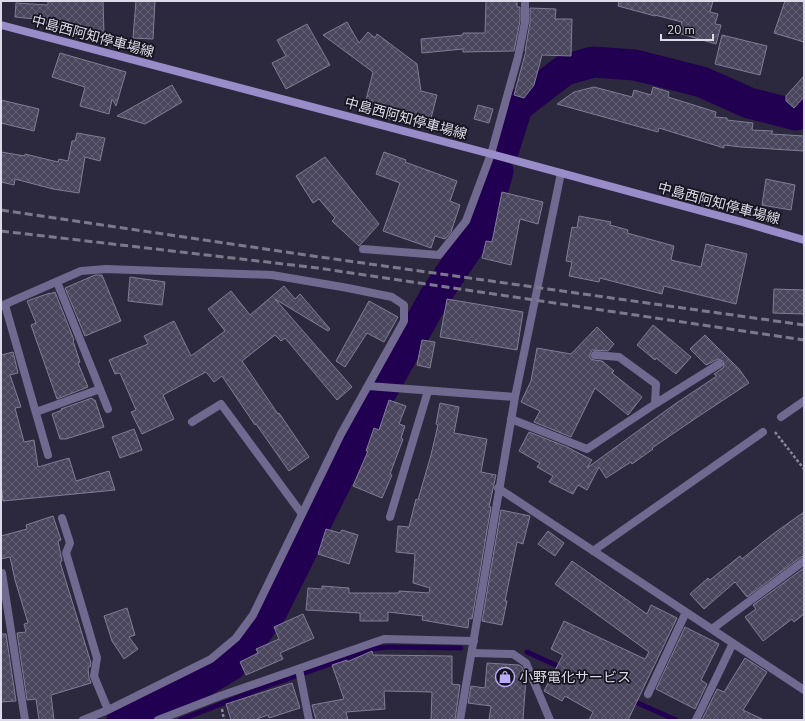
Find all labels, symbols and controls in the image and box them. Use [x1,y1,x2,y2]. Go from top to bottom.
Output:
street label: 中島西阿知停車場線 [30,11,156,62]
scale bar [661,16,713,42]
text: 20 m [667,22,695,38]
street label: 中島西阿知停車場線 [343,93,469,144]
street label: 中島西阿知停車場線 [656,178,782,229]
shop icon: 小野電化サービス [494,666,516,688]
place label: 小野電化サービス [519,668,631,687]

